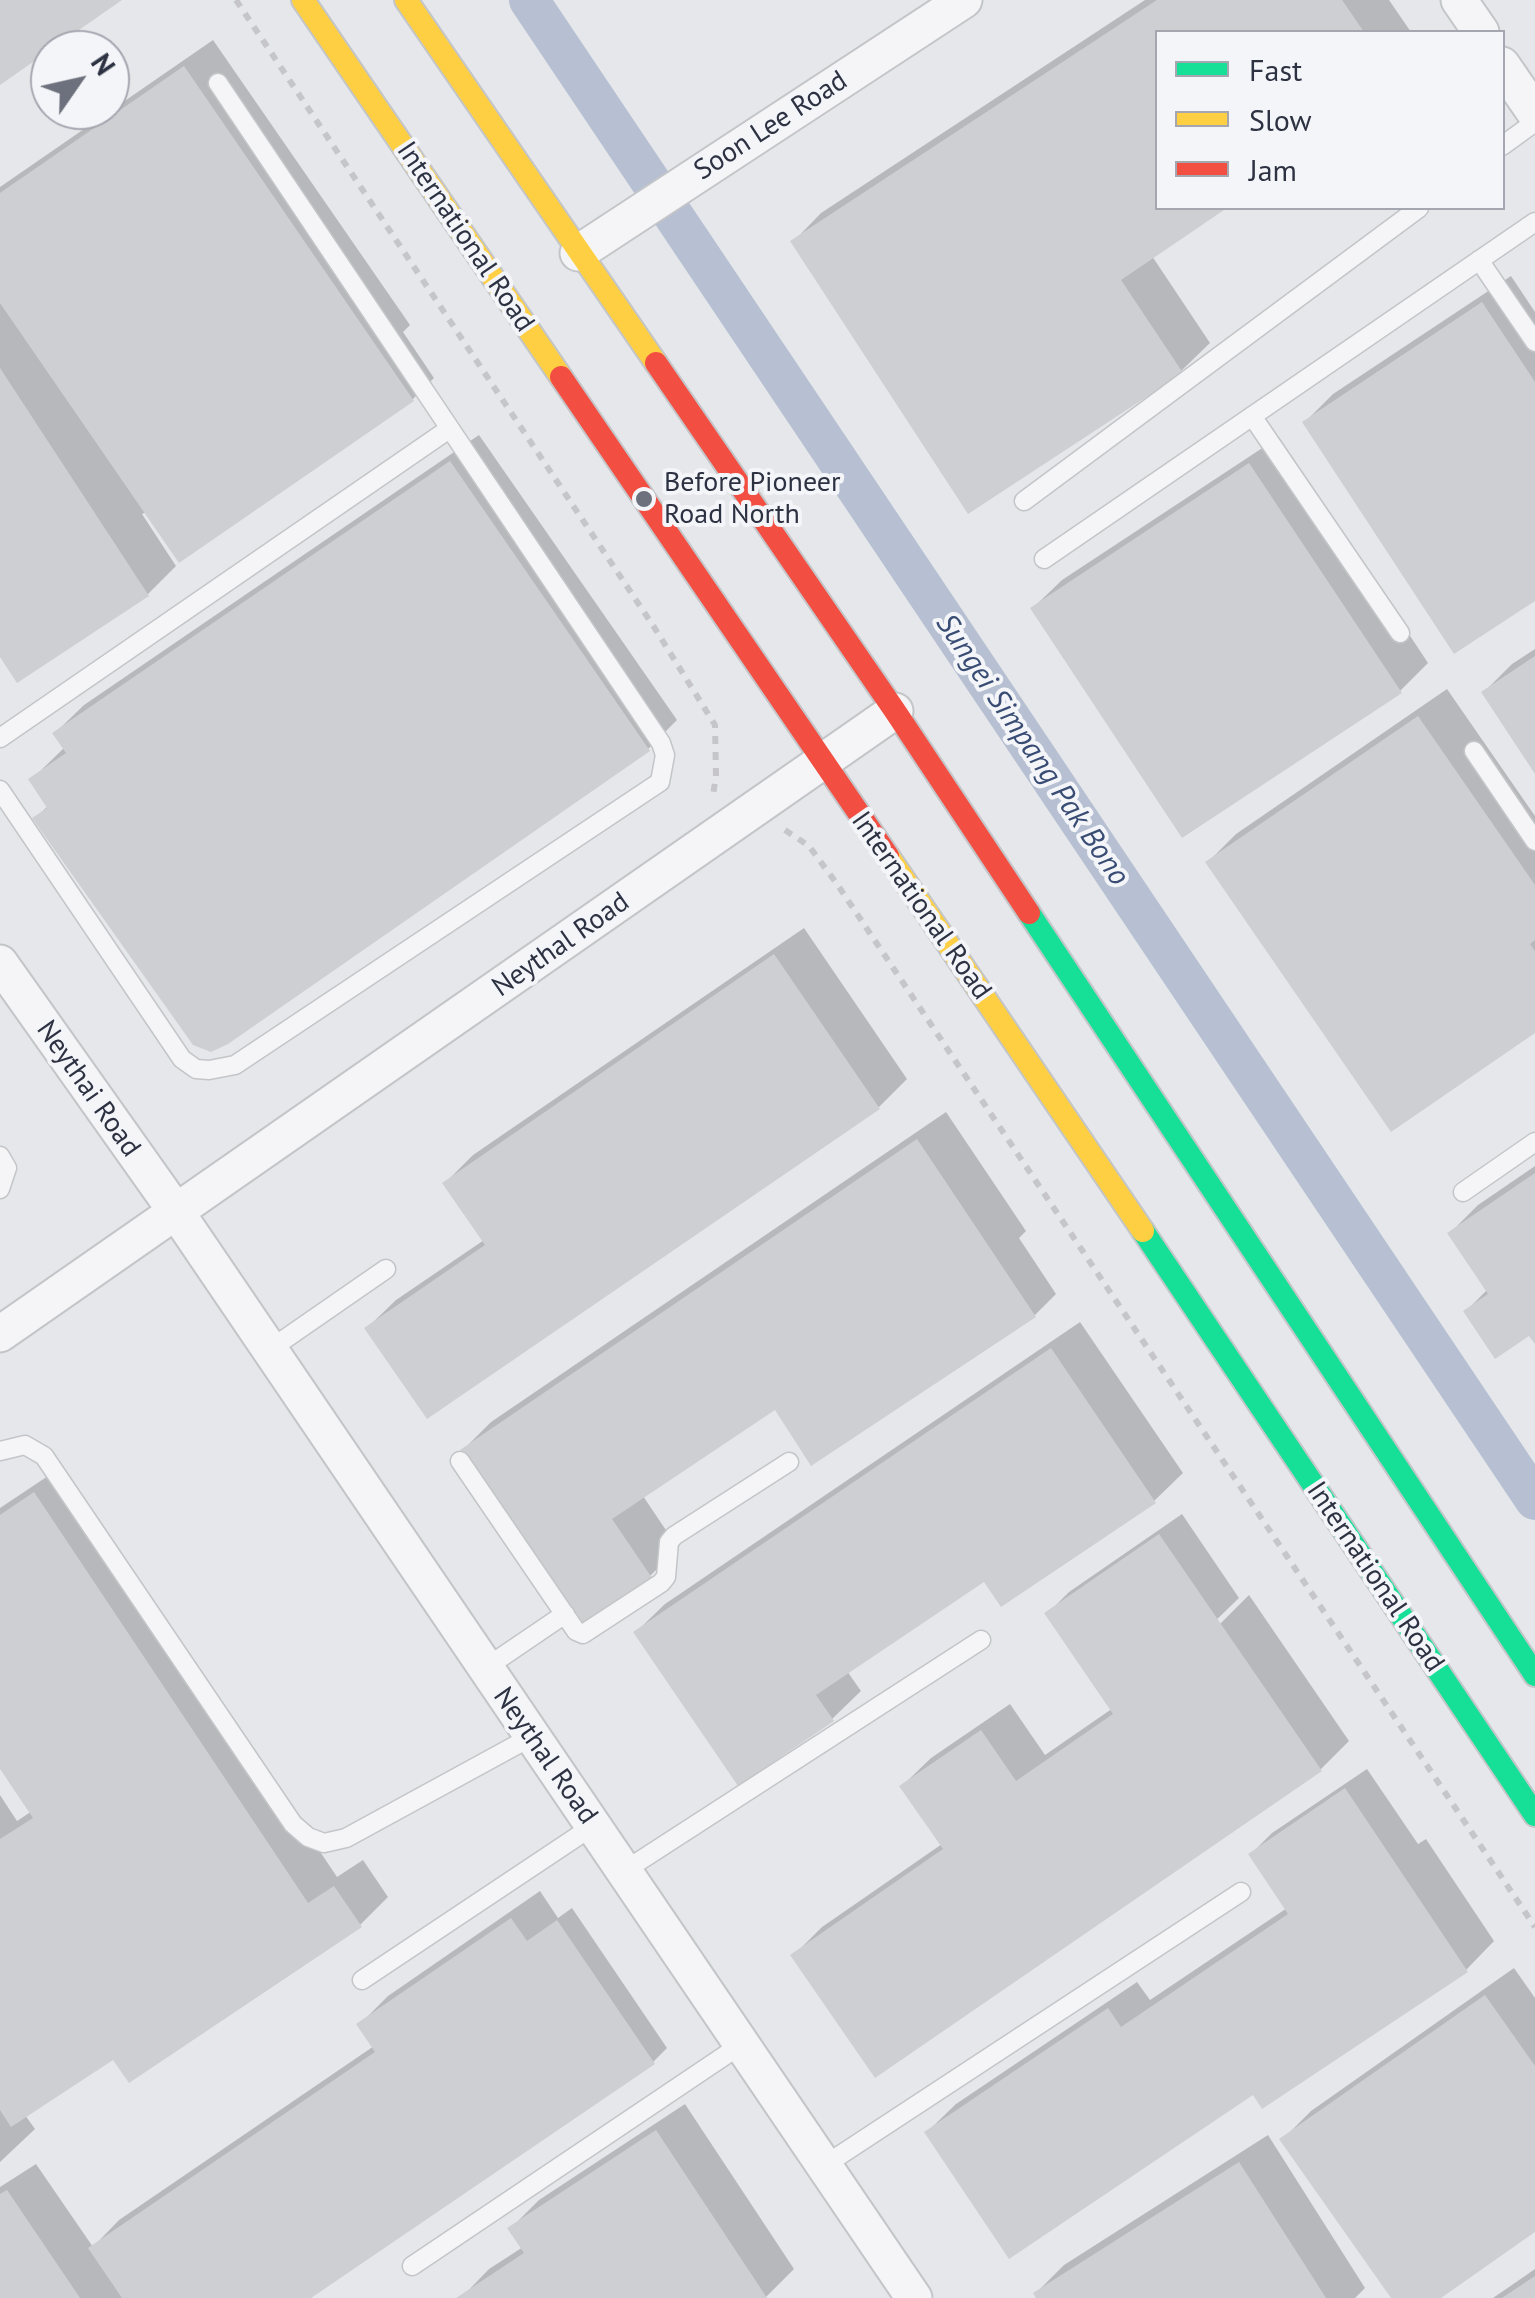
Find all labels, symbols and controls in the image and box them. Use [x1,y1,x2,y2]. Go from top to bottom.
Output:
north arrow [30,30,130,130]
legend [1155,30,1505,210]
text: N [83,46,124,82]
text: Fast [1249,50,1302,89]
street label: Soon Lee Road [688,64,854,188]
text: Slow [1249,100,1312,139]
street label: International Road [389,136,541,338]
text: Jam [1249,150,1297,189]
place label: Before Pioneer Road North [664,466,841,532]
marker: Before Pioneer Road North [633,488,655,510]
water label: Sungei Simpang Pak Bono [928,607,1136,893]
street label: International Road [844,806,998,1006]
street label: Neythal Road [486,886,636,1004]
street label: Neythai Road [29,1014,147,1164]
street label: International Road [1299,1476,1451,1678]
street label: Neythal Road [486,1681,604,1831]

